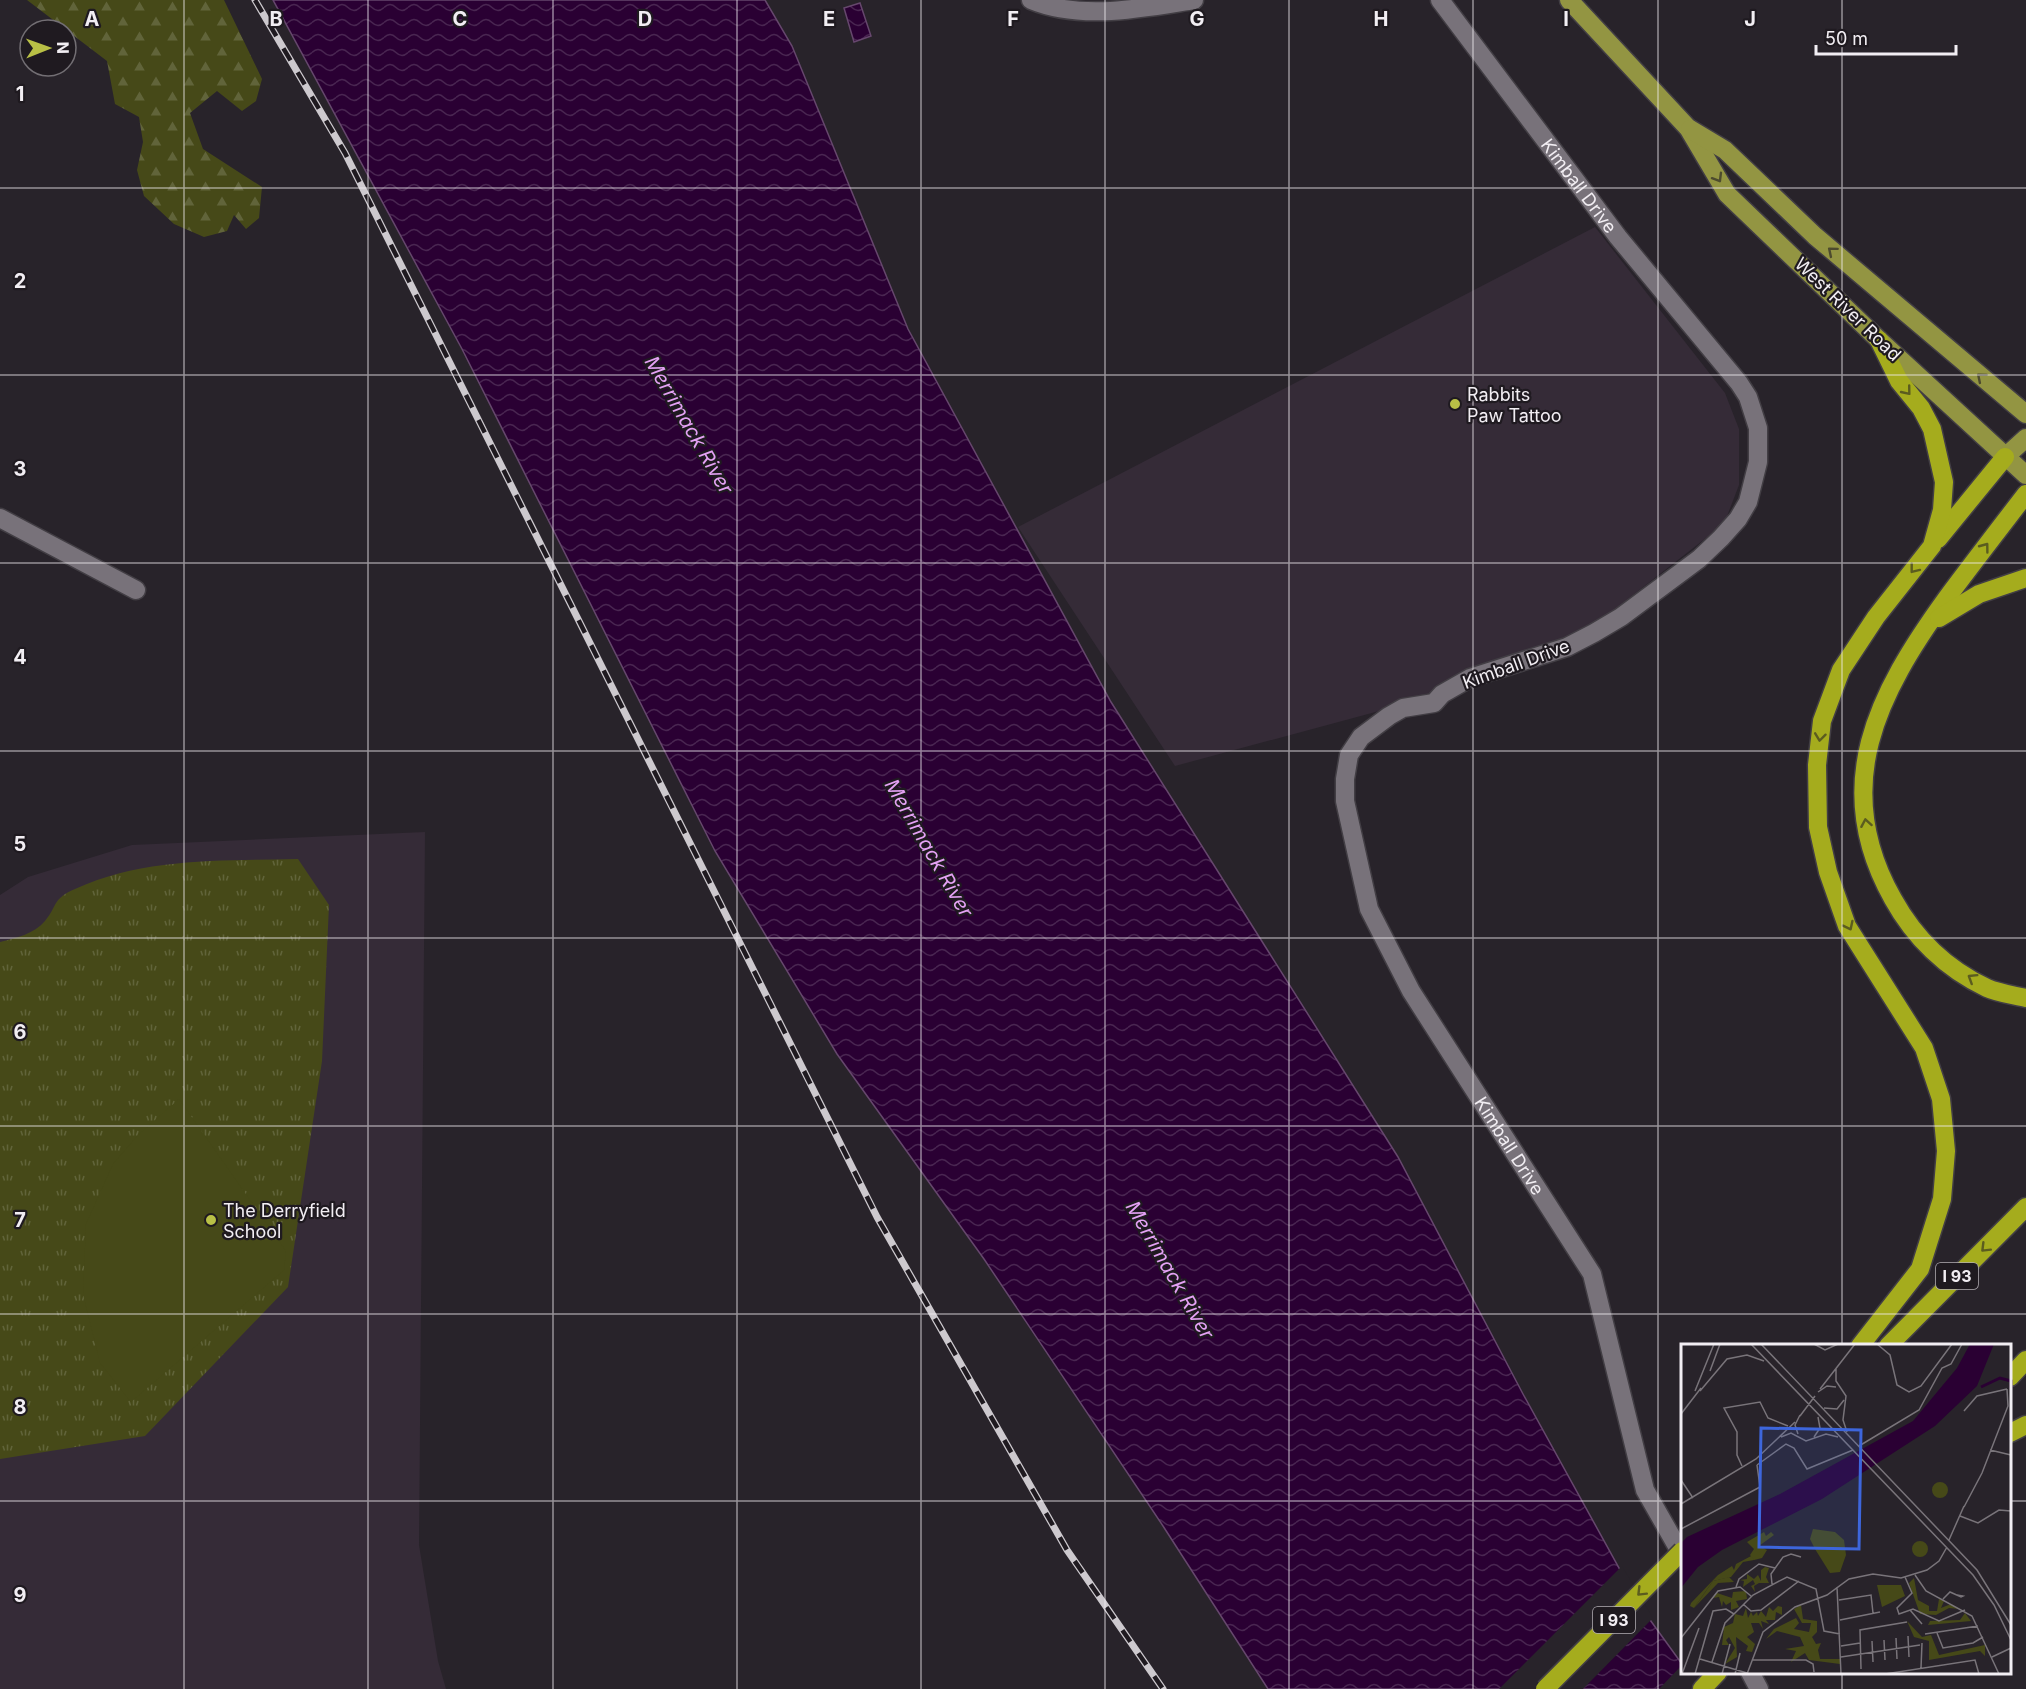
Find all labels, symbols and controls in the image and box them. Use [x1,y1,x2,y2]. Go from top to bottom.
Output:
text: A [85,7,100,31]
text: B [269,7,283,31]
text: C [453,7,467,31]
text: D [638,7,652,31]
text: E [823,7,835,31]
text: F [1007,7,1019,31]
text: G [1189,7,1205,31]
text: H [1374,7,1388,31]
text: I [1563,7,1569,31]
text: J [1744,7,1756,31]
north arrow [18,18,78,78]
scale bar [1816,18,1956,56]
text: 50 m [1825,28,1868,49]
text: N [53,41,73,54]
text: 1 [16,82,24,106]
street label: Kimball Drive [1537,134,1621,237]
one-way arrow [1711,172,1723,182]
one-way arrow [1828,247,1839,258]
street label: West River Road [1791,253,1905,365]
text: 2 [14,269,26,293]
water label: Merrimack River [640,352,739,499]
one-way arrow [1977,373,1988,384]
place label: Rabbits Paw Tattoo [1467,384,1562,426]
one-way arrow [1899,384,1910,395]
marker: Rabbits Paw Tattoo [1448,397,1462,411]
text: 3 [14,457,26,481]
one-way arrow [1978,542,1989,553]
one-way arrow [1910,562,1921,573]
street label: Kimball Drive [1460,635,1572,693]
text: 4 [13,645,27,669]
one-way arrow [1814,732,1827,741]
water label: Merrimack River [880,775,979,922]
one-way arrow [1860,818,1873,828]
text: 5 [14,832,26,856]
one-way arrow [1842,920,1853,931]
one-way arrow [1968,974,1978,986]
text: 6 [14,1020,27,1044]
street label: Kimball Drive [1471,1093,1549,1199]
water label: Merrimack River [1121,1197,1220,1344]
place label: The Derryfield School [223,1200,346,1242]
text: 7 [14,1208,26,1232]
marker: The Derryfield School [204,1213,218,1227]
one-way arrow [1981,1241,1992,1252]
road number: I 93 [1936,1263,1978,1289]
inset map [1681,1344,2011,1674]
text: 8 [13,1395,27,1419]
text: 9 [14,1583,27,1607]
one-way arrow [1638,1585,1649,1596]
road number: I 93 [1593,1607,1635,1633]

